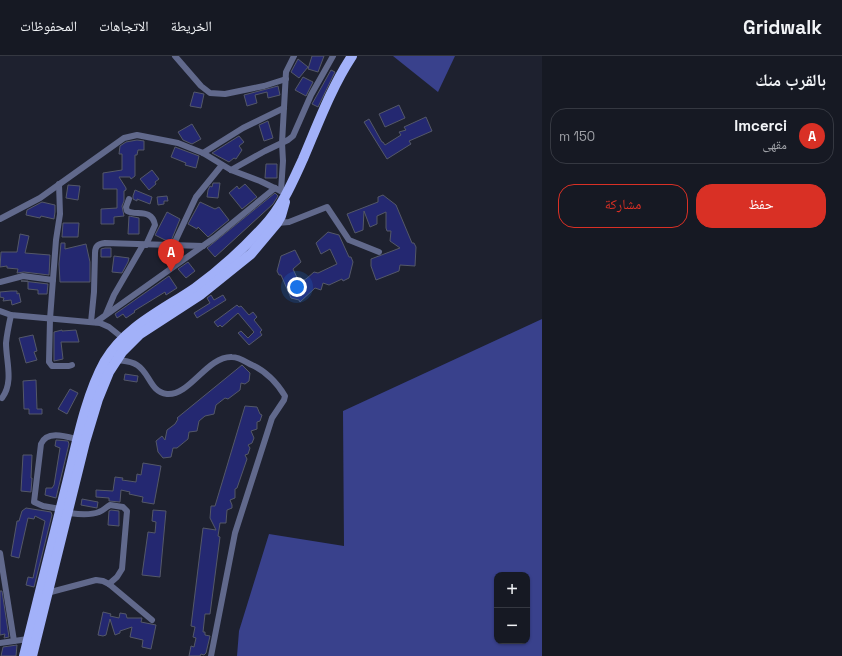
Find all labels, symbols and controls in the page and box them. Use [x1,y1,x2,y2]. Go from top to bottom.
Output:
text: Gridwalk [743,15,822,40]
text: المحفوظات [20,17,77,35]
text: الاتجاهات [99,17,149,35]
text: الخريطة [171,17,212,35]
text: بالقرب منك [755,69,826,91]
text: Imcerci [734,116,787,135]
text: 150 m [559,128,595,145]
text: A [808,128,816,145]
text: مقهى [762,136,787,153]
button: مشاركة [558,184,688,228]
button: حفظ [696,184,826,228]
pin: A [158,239,184,272]
your location [287,277,307,297]
map controls [494,572,530,644]
button: + [494,572,530,608]
button: − [494,608,530,644]

